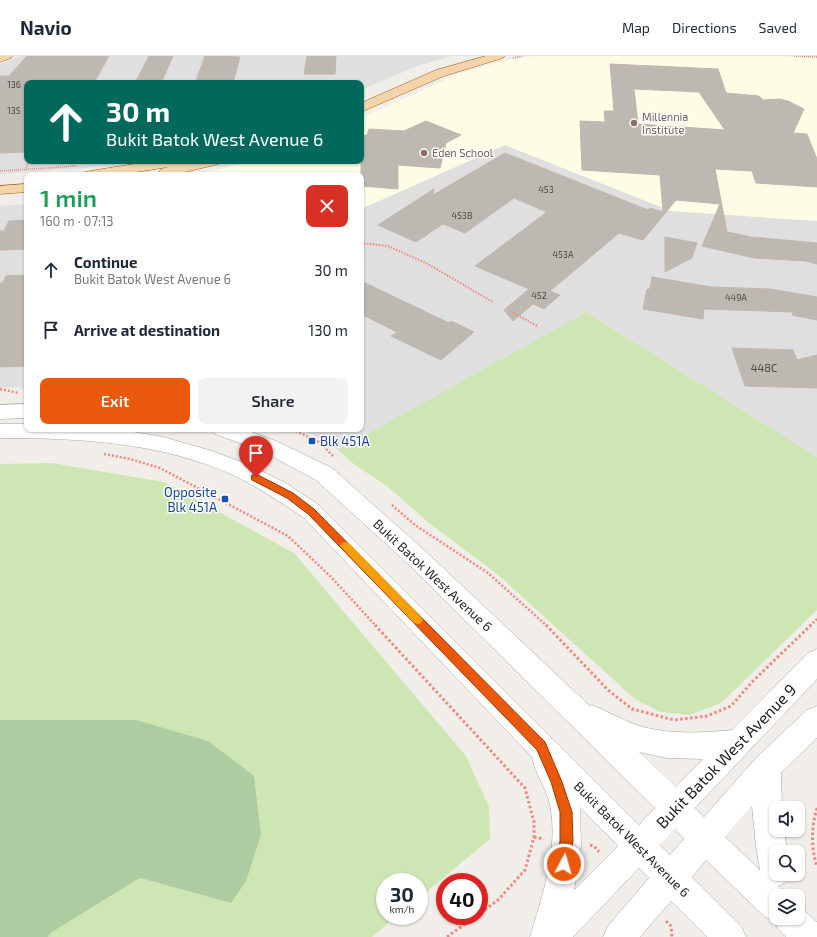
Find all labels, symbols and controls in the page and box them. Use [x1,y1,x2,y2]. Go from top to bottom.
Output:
text: Navio [20,16,72,39]
text: Map [622,19,650,36]
text: Directions [672,19,737,36]
text: Saved [759,19,797,36]
house number: 136 [7,79,21,90]
text: 30 m [106,94,170,128]
icon: ahead [40,96,92,148]
house number: 135 [7,105,21,116]
place label: Millennia Institute [642,110,688,136]
marker: Millennia Institute [629,118,639,128]
text: Bukit Batok West Avenue 6 [106,128,323,150]
place label: Eden School [432,146,494,159]
marker: Eden School [419,148,429,158]
text: 1 min [40,183,97,212]
house number: 453 [538,184,554,195]
button: close [306,185,348,227]
house number: 453B [452,210,473,221]
text: 160 m · 07:13 [40,213,114,229]
house number: 453A [553,249,574,260]
text: Continue [74,253,137,271]
icon: ahead [40,259,62,281]
text: 30 m [314,261,348,279]
text: Bukit Batok West Avenue 6 [74,271,231,287]
house number: 452 [531,290,547,301]
house number: 449A [725,292,747,303]
icon: arrive [40,319,62,341]
text: Arrive at destination [74,321,220,339]
text: 130 m [308,321,348,339]
house number: 448C [751,361,777,374]
button: Exit [40,378,190,424]
button: Share [198,378,348,424]
place label: Blk 451A [320,433,370,449]
pin [239,436,273,477]
marker: Blk 451A [307,436,317,446]
icon: arrive [245,442,267,464]
place label: Opposite Blk 451A [164,484,217,515]
marker: Opposite Blk 451A [220,494,230,504]
street label: Bukit Batok West Avenue 6 [370,516,496,634]
street label: Bukit Batok West Avenue 9 [652,680,800,832]
street label: Bukit Batok West Avenue 6 [571,778,693,900]
map controls [769,801,805,925]
button: sound [769,801,805,837]
position arrow [543,843,585,885]
button: search [769,845,805,881]
speed limit sign: 40 [436,873,488,925]
text: 30 [390,882,414,906]
button: layers [769,889,805,925]
text: km/h [390,903,414,915]

